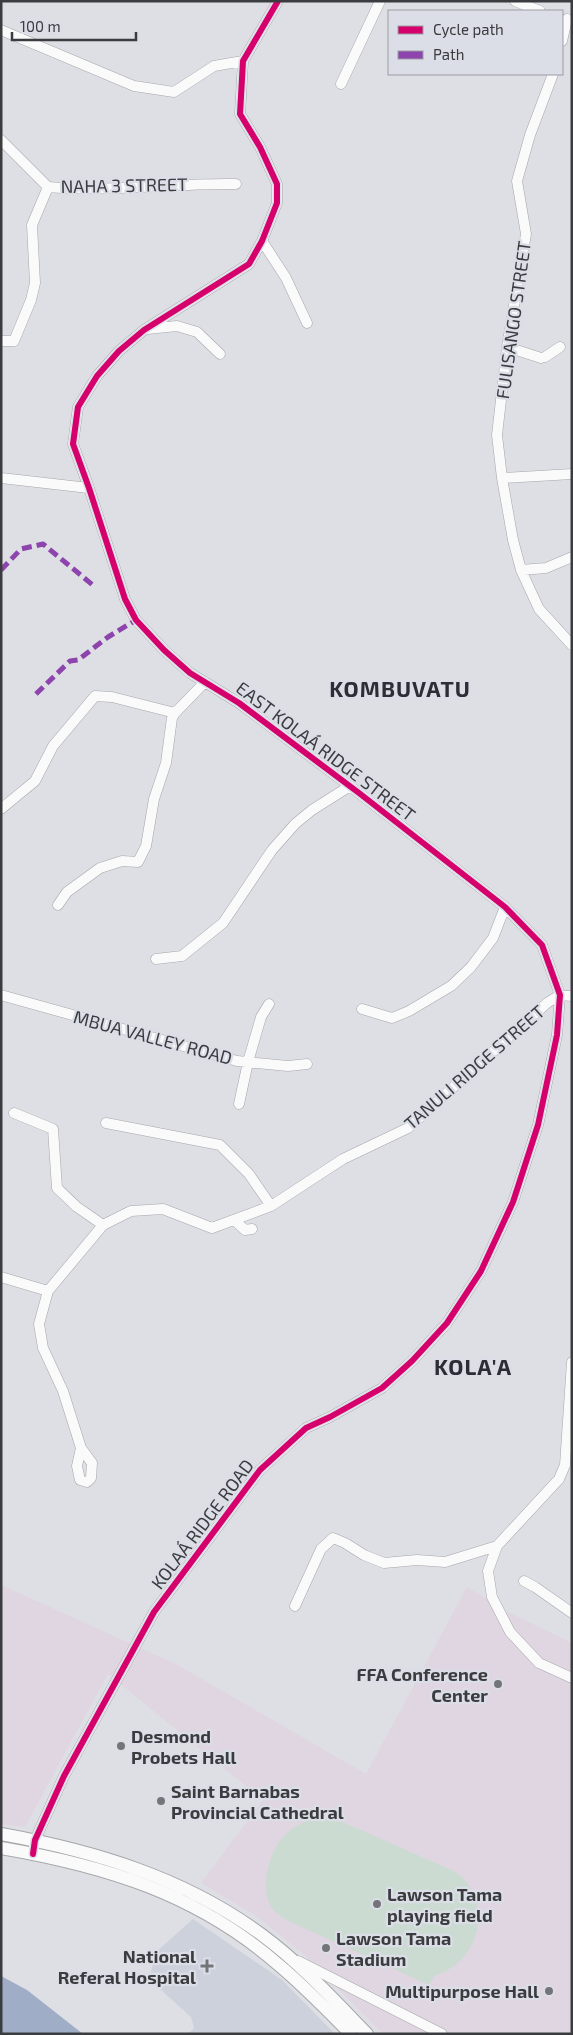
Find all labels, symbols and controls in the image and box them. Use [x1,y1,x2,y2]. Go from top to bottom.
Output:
scale bar [12,10,136,42]
legend [388,10,563,75]
text: 100 m [20,17,61,35]
text: Cycle path [433,20,504,38]
text: Path [433,45,464,63]
street label: NAHA 3 STREET [60,173,188,197]
street label: FULISANGO STREET [491,239,535,400]
district label: KOMBUVATU [329,675,471,701]
street label: EAST KOLAÁ RIDGE STREET [232,676,420,826]
street label: TANULI RIDGE STREET [399,1000,549,1134]
street label: MBUA VALLEY ROAD [71,1005,235,1069]
district label: KOLA'A [434,1353,512,1379]
street label: KOLAÁ RIDGE ROAD [146,1455,258,1593]
place label: FFA Conference Center [357,1663,488,1706]
marker: FFA Conference Center [492,1678,504,1690]
place label: Desmond Probets Hall [131,1725,237,1768]
marker: Desmond Probets Hall [115,1740,127,1752]
place label: Saint Barnabas Provincial Cathedral [171,1780,344,1823]
marker: Saint Barnabas Provincial Cathedral [155,1795,167,1807]
place label: Lawson Tama playing field [387,1883,502,1926]
marker: Lawson Tama playing field [371,1898,383,1910]
place label: Lawson Tama Stadium [336,1927,451,1970]
marker: Lawson Tama Stadium [320,1942,332,1954]
place label: National Referal Hospital [58,1945,196,1988]
marker: National Referal Hospital [200,1959,214,1973]
place label: Multipurpose Hall [385,1980,539,2002]
marker: Multipurpose Hall [543,1985,555,1997]

